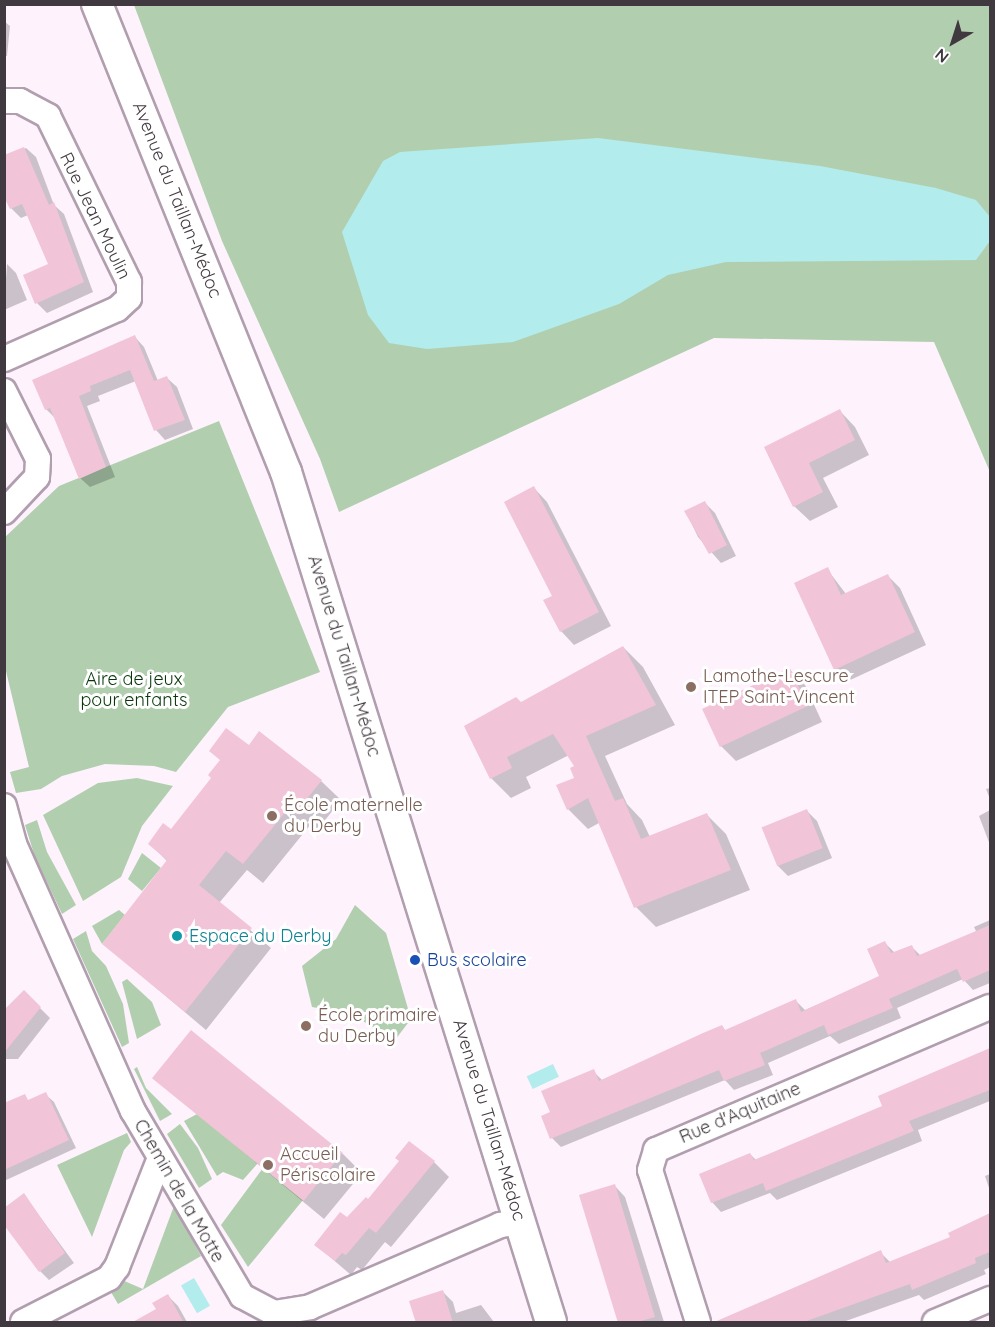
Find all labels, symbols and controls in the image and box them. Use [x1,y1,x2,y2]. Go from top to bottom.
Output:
north arrow [923,12,983,72]
text: N [931,45,953,67]
street label: Avenue du Taillan-Médoc [128,99,226,301]
street label: Rue Jean Moulin [55,149,135,283]
street label: Avenue du Taillan-Médoc [303,553,385,759]
place label: Lamothe-Lescure ITEP Saint-Vincent [703,666,855,708]
park label: Aire de jeux pour enfants [80,669,188,712]
marker: Lamothe-Lescure ITEP Saint-Vincent [684,680,698,694]
place label: École maternelle du Derby [284,795,423,838]
marker: École maternelle du Derby [265,809,279,823]
place label: Espace du Derby [189,925,332,947]
marker: Espace du Derby [170,929,184,943]
place label: Bus scolaire [427,949,527,971]
marker: Bus scolaire [408,953,422,967]
place label: École primaire du Derby [318,1005,437,1048]
street label: Avenue du Taillan-Médoc [448,1017,530,1223]
marker: École primaire du Derby [299,1019,313,1033]
street label: Rue d'Aquitaine [676,1078,804,1148]
street label: Chemin de la Motte [129,1116,229,1266]
place label: Accueil Périscolaire [280,1144,376,1186]
marker: Accueil Périscolaire [261,1158,275,1172]

